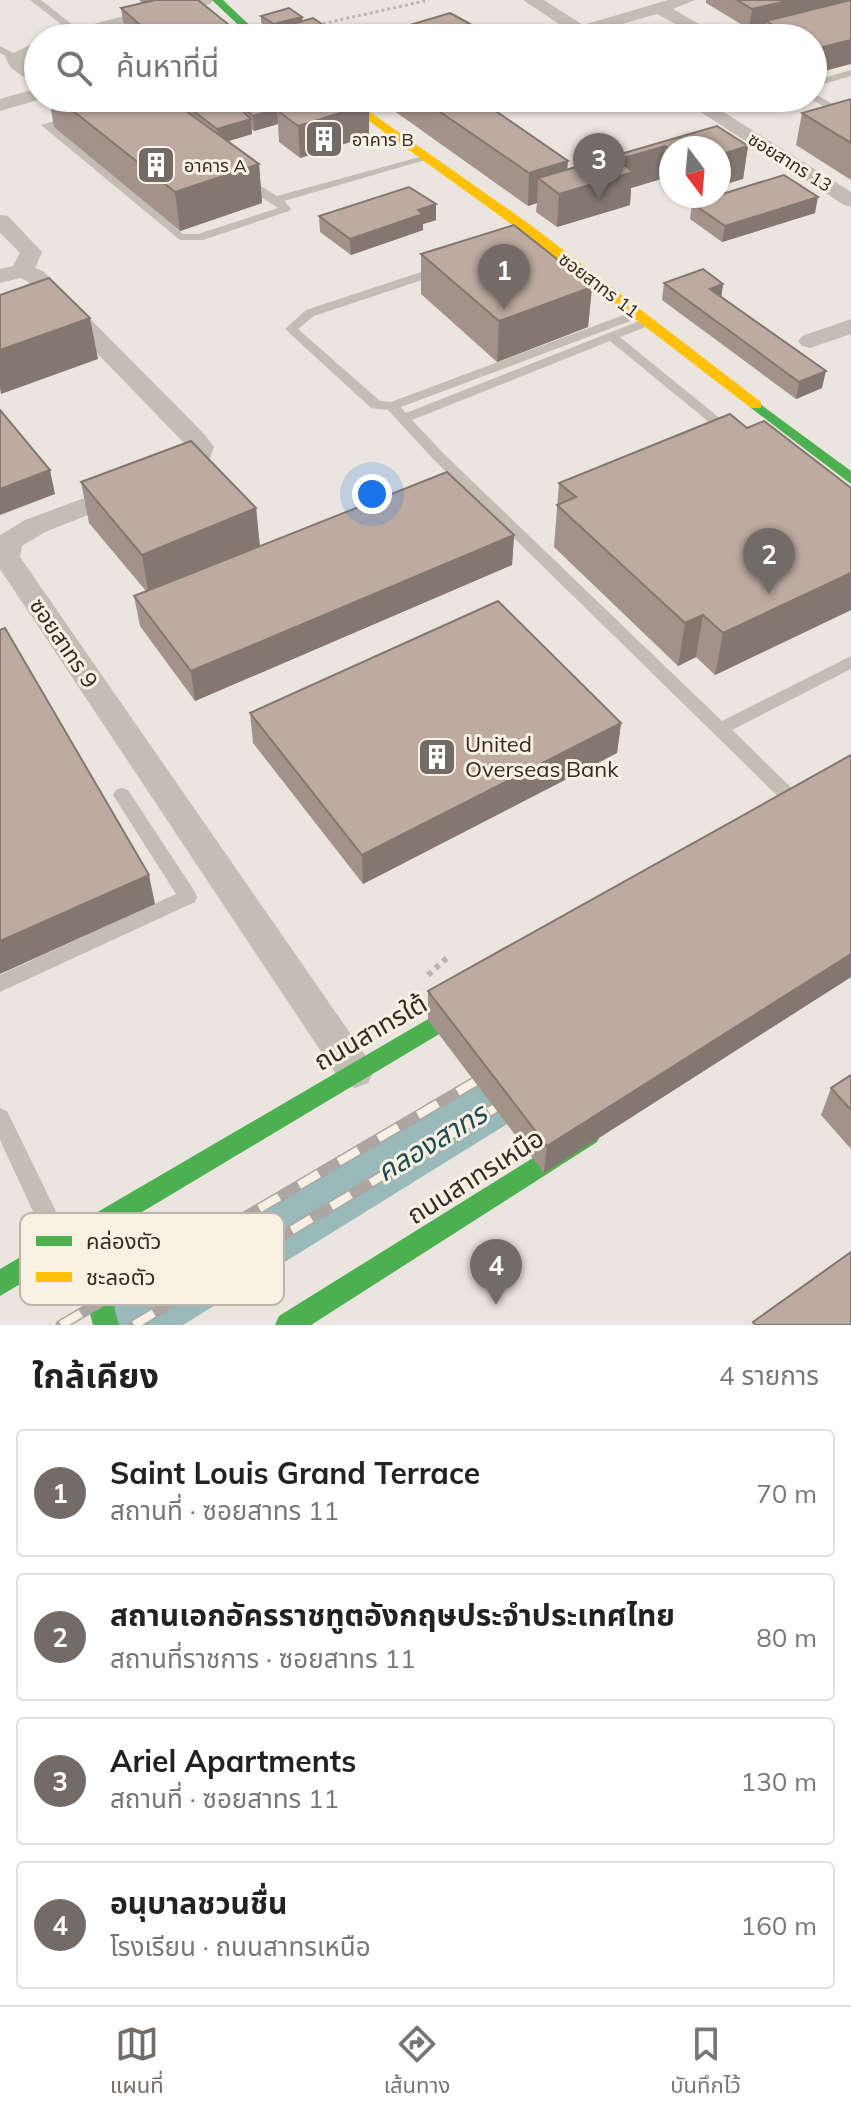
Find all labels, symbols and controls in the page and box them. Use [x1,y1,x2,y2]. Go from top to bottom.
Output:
search box [24,24,827,112]
icon: search [52,46,96,90]
text: ค้นหาที่นี่ [116,47,219,85]
building icon: อาคาร B [303,118,345,160]
street label: ซอยสาทร 13 [744,127,836,197]
place label: อาคาร B [352,128,414,151]
pin: 3 [573,133,625,199]
north arrow [659,136,731,208]
building icon: อาคาร A [135,144,177,186]
place label: อาคาร A [184,154,247,177]
pin: 1 [478,244,530,310]
street label: ซอยสาทร 11 [554,247,644,323]
your location [352,474,392,514]
pin: 2 [743,528,795,594]
street label: ซอยสาทร 9 [24,593,104,693]
place label: United Overseas Bank [465,730,619,783]
building icon: United Overseas Bank [416,736,458,778]
street label: ถนนสาทรใต้ [308,986,432,1078]
water label: คลองสาทร [370,1094,494,1189]
street label: ถนนสาทรเหนือ [400,1121,550,1231]
legend [20,1213,284,1305]
text: คล่องตัว [86,1227,161,1255]
pin: 4 [470,1239,522,1305]
text: ชะลอตัว [86,1263,156,1291]
text: ใกล้เคียง [32,1354,159,1397]
text: 4 รายการ [719,1359,819,1392]
text: Saint Louis Grand Terrace [110,1454,480,1492]
text: 1 [52,1477,68,1510]
text: 70 m [756,1477,817,1510]
text: สถานที่ · ซอยสาทร 11 [110,1494,339,1527]
text: สถานเอกอัครราชทูตอังกฤษประจำประเทศไทย [110,1596,675,1634]
text: 2 [52,1621,68,1654]
text: 80 m [756,1621,817,1654]
text: สถานที่ราชการ · ซอยสาทร 11 [110,1642,416,1675]
text: Ariel Apartments [110,1742,356,1780]
text: 3 [52,1765,68,1798]
text: 130 m [741,1765,817,1798]
text: สถานที่ · ซอยสาทร 11 [110,1782,339,1815]
text: อนุบาลชวนชื่น [110,1884,287,1922]
text: 4 [52,1909,68,1942]
text: 160 m [741,1909,817,1942]
text: โรงเรียน · ถนนสาทรเหนือ [110,1930,371,1963]
tab: แผนที่ [110,2022,164,2103]
tab: เส้นทาง [384,2022,450,2103]
tab: บันทึกไว้ [670,2022,741,2103]

